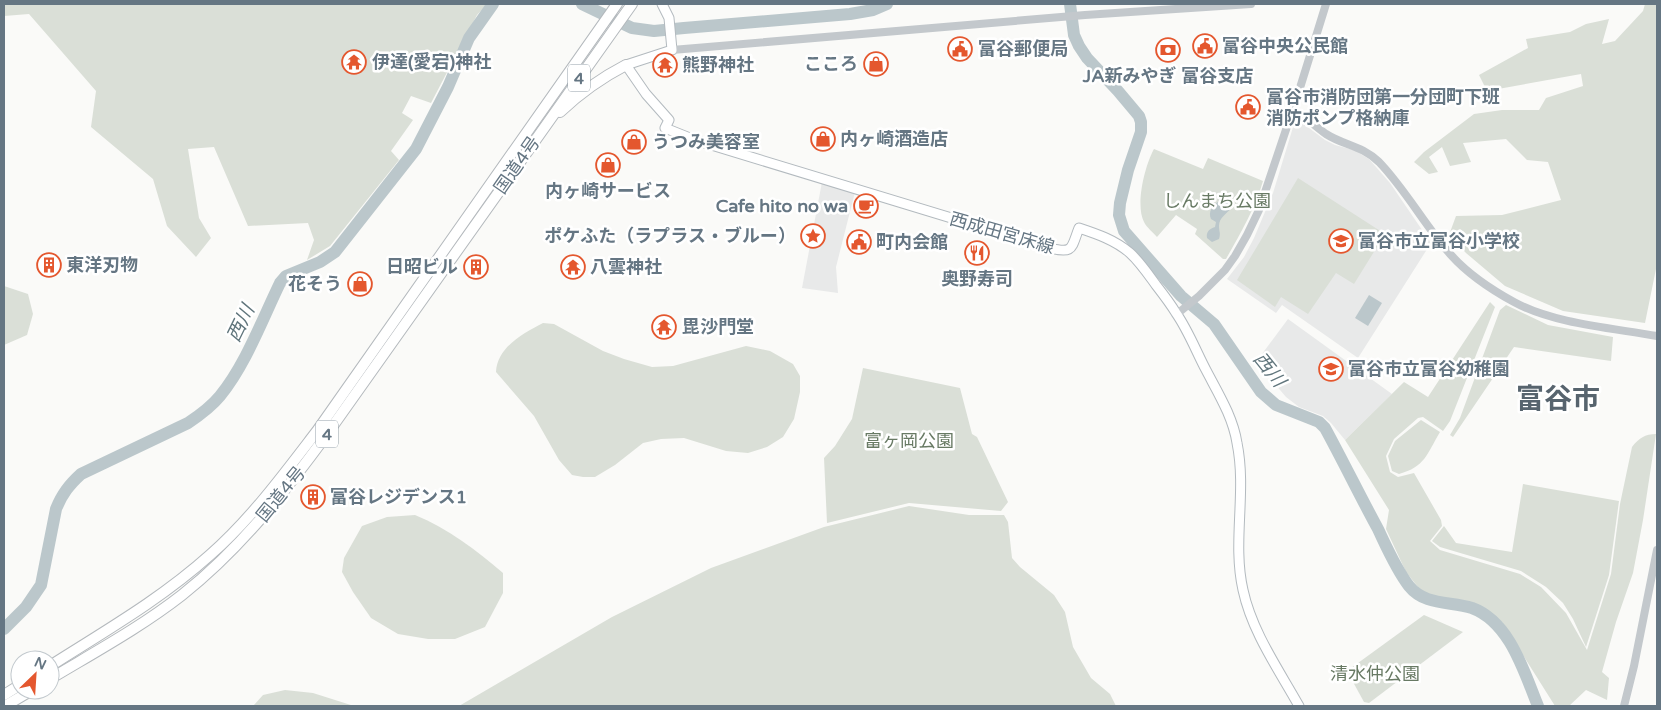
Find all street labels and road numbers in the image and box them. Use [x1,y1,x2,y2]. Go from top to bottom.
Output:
road number: 4 [568,64,590,92]
street label: 国道4号 [489,132,545,198]
street label: 西成田宮床線 [947,208,1057,258]
road number: 4 [316,420,338,448]
street label: 国道4号 [252,462,310,526]

